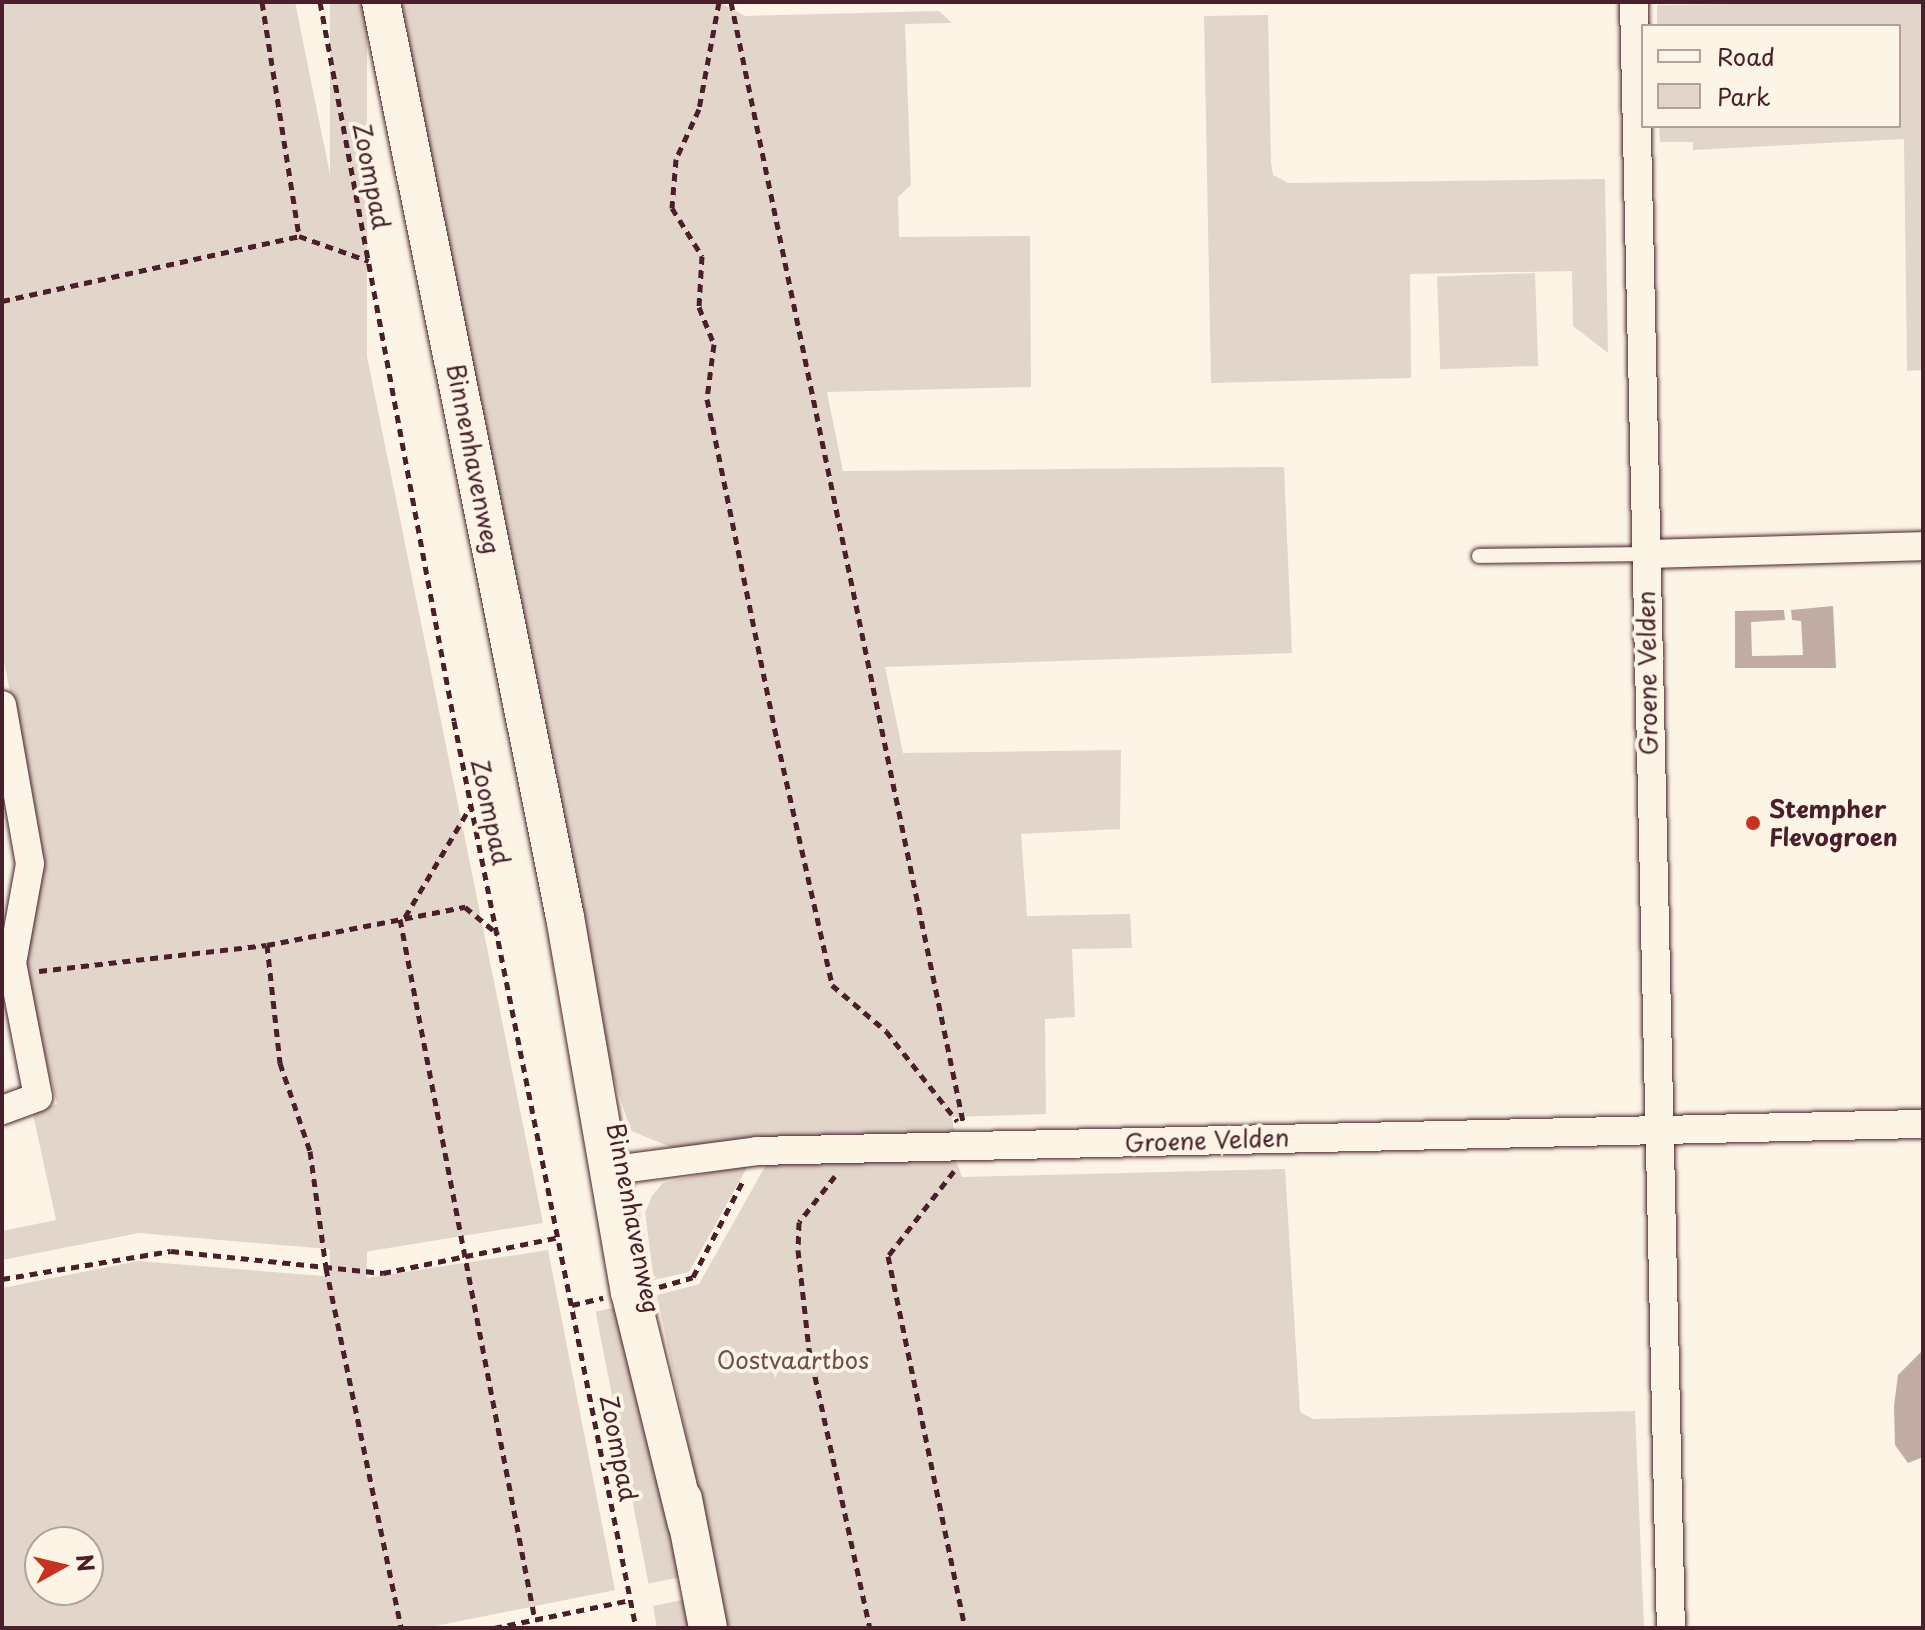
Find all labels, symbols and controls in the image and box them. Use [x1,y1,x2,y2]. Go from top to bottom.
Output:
legend [1641,24,1901,128]
text: Road [1717,38,1775,74]
text: Park [1717,78,1771,114]
street label: Zoompad [348,120,396,232]
street label: Binnenhavenweg [441,361,507,557]
street label: Groene Velden [1631,590,1663,756]
street label: Zoompad [466,756,516,868]
place label: Stempher Flevogroen [1769,795,1898,851]
marker: Stempher Flevogroen [1744,814,1762,832]
street label: Binnenhavenweg [601,1120,667,1316]
street label: Groene Velden [1124,1123,1290,1157]
park label: Oostvaartbos [717,1346,869,1374]
street label: Zoompad [595,1392,643,1504]
north arrow [24,1526,104,1606]
text: N [69,1552,104,1574]

